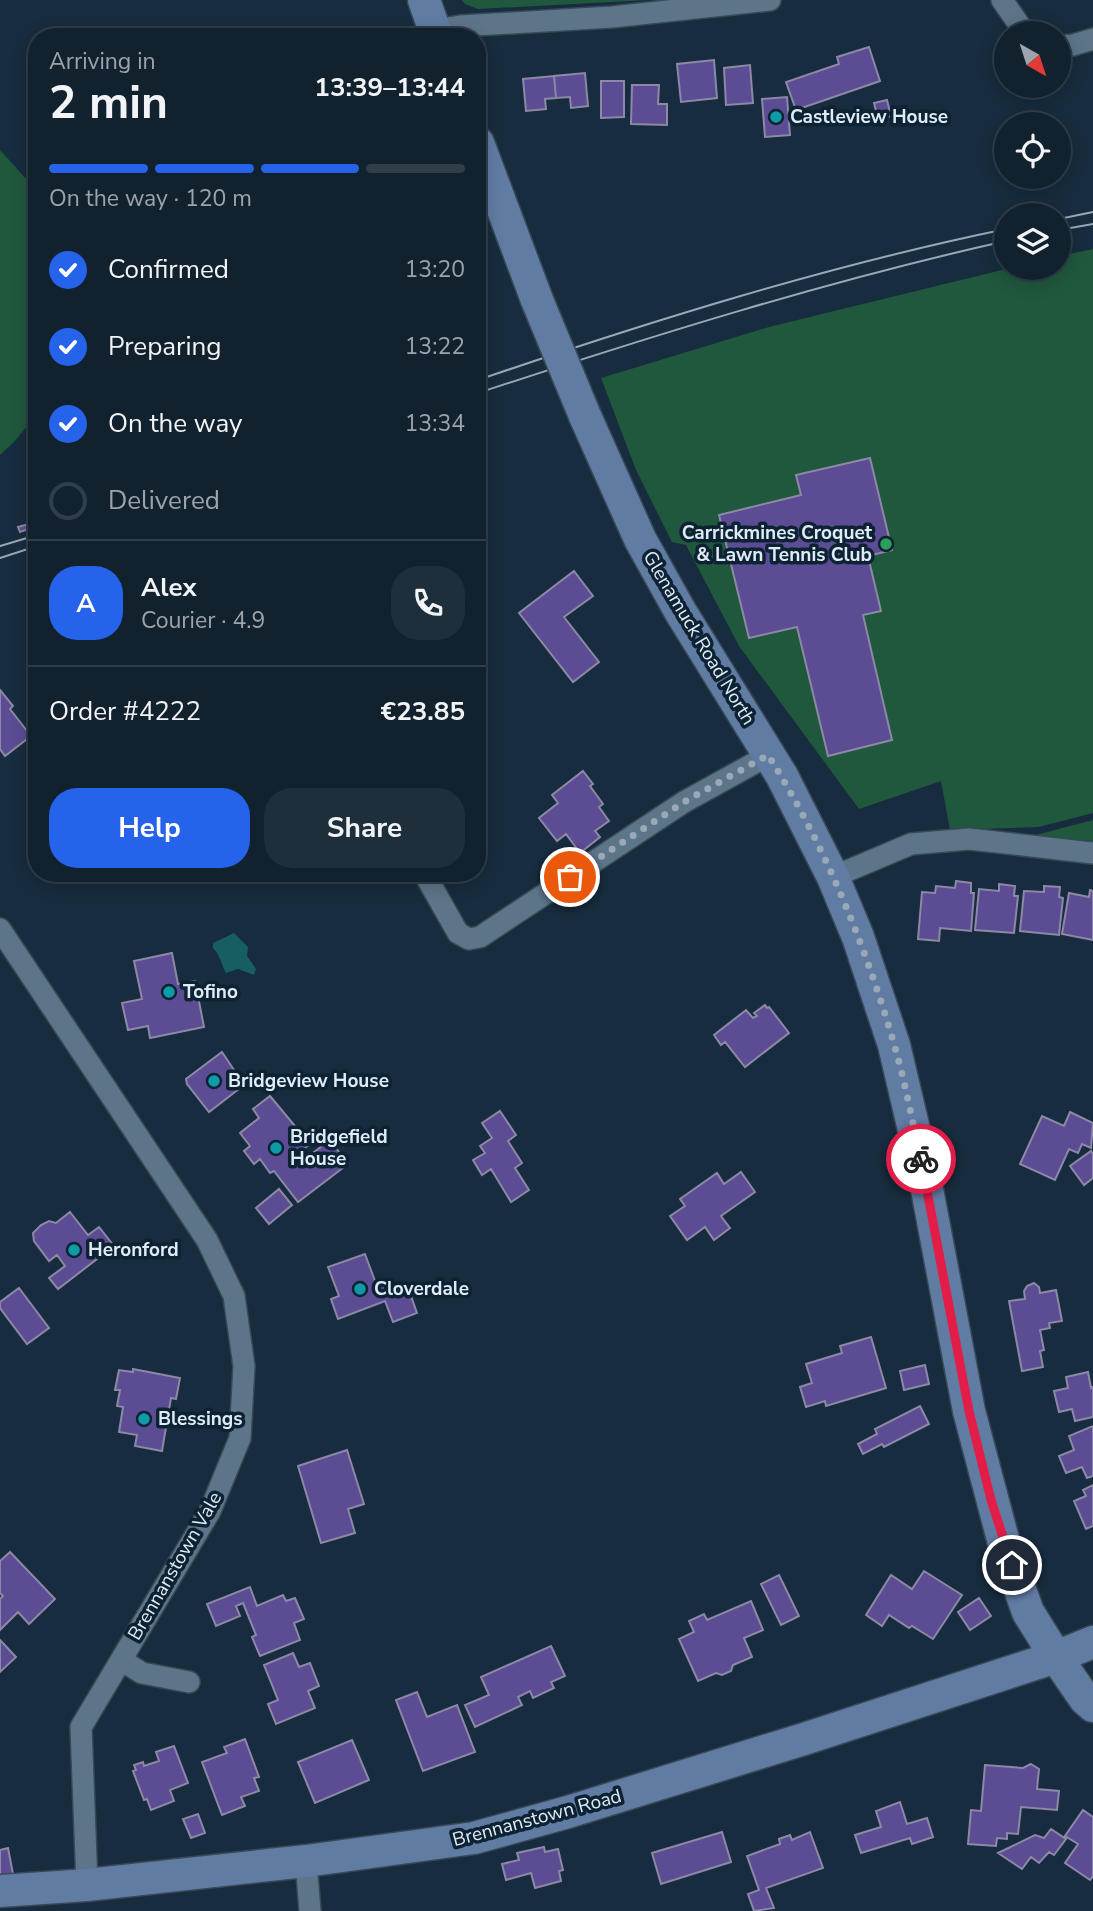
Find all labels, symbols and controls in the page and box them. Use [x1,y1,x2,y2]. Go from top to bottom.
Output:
north arrow [994,21,1071,98]
map controls [994,21,1071,280]
text: Arriving in [49,46,156,77]
text: 13:39–13:44 [314,70,465,105]
text: 2 min [49,71,168,134]
place label: Castleview House [790,104,948,130]
marker: Castleview House [768,109,784,125]
button: locate [994,112,1071,189]
text: On the way · 120 m [49,183,252,214]
button: layers [994,203,1071,280]
icon: check [49,251,87,289]
text: Confirmed [108,252,229,287]
text: 13:20 [405,254,465,285]
icon: check [49,328,87,366]
text: Preparing [108,329,221,364]
text: 13:22 [405,331,465,362]
icon: check [49,405,87,443]
text: On the way [108,406,242,441]
text: 13:34 [405,408,465,439]
text: Delivered [108,483,220,518]
place label: Carrickmines Croquet & Lawn Tennis Club [682,520,873,568]
marker: Carrickmines Croquet & Lawn Tennis Club [878,536,894,552]
street label: Glenamuck Road North [637,546,761,730]
button: phone [391,566,465,640]
text: Alex [141,570,197,605]
text: A [76,586,96,621]
text: Courier · 4.9 [141,605,265,636]
text: Order #4222 [49,694,201,729]
text: €23.85 [381,694,465,729]
button: Help [49,788,250,868]
button: Share [264,788,465,868]
pin [540,847,600,907]
icon: bag [551,858,589,896]
place label: Tofino [183,979,238,1005]
marker: Tofino [161,984,177,1000]
place label: Bridgeview House [228,1068,389,1094]
marker: Bridgeview House [206,1073,222,1089]
place label: Bridgefield House [290,1124,388,1172]
courier [886,1124,956,1194]
marker: Bridgefield House [268,1140,284,1156]
icon: bike [902,1140,940,1178]
place label: Heronford [88,1237,179,1263]
marker: Heronford [66,1242,82,1258]
place label: Cloverdale [374,1276,469,1302]
marker: Cloverdale [352,1281,368,1297]
place label: Blessings [158,1406,243,1432]
marker: Blessings [136,1411,152,1427]
street label: Brennanstown Vale [122,1487,228,1645]
pin [982,1535,1042,1595]
icon: home [993,1546,1031,1584]
street label: Brennanstown Road [450,1783,624,1853]

